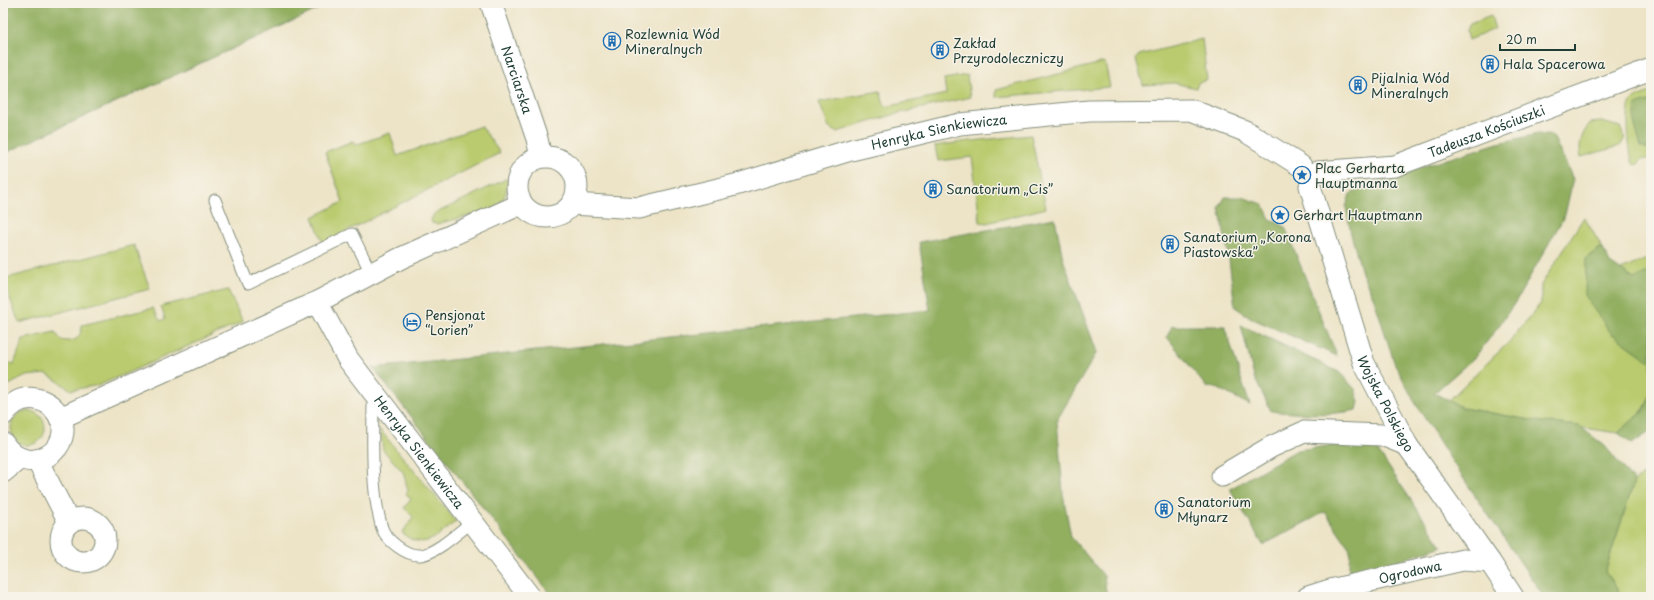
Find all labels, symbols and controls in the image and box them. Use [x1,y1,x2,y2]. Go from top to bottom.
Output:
place label: Rozlewnia Wód Mineralnych [625,24,720,58]
scale bar [1500,26,1575,52]
text: 20 m [1506,30,1537,48]
building icon: Rozlewnia Wód Mineralnych [602,31,622,51]
place label: Zakład Przyrodoleczniczy [953,33,1064,67]
building icon: Zakład Przyrodoleczniczy [930,40,950,60]
street label: Narciarska [497,43,538,116]
building icon: Hala Spacerowa [1480,54,1500,74]
place label: Hala Spacerowa [1503,54,1606,73]
place label: Pijalnia Wód Mineralnych [1371,68,1450,102]
building icon: Pijalnia Wód Mineralnych [1348,75,1368,95]
street label: Tadeusza Kościuszki [1425,100,1547,162]
street label: Henryka Sienkiewicza [869,109,1009,154]
place label: Plac Gerharta Hauptmanna [1315,158,1406,192]
place icon: Plac Gerharta Hauptmanna [1292,165,1312,185]
building icon: Sanatorium „Cis” [923,179,943,199]
place label: Sanatorium „Cis” [946,179,1053,198]
place icon: Gerhart Hauptmann [1270,205,1290,225]
place label: Gerhart Hauptmann [1293,205,1423,224]
place label: Sanatorium „Korona Piastowska” [1183,227,1312,261]
building icon: Sanatorium „Korona Piastowska” [1160,234,1180,254]
place label: Pensjonat “Lorien” [425,305,485,339]
hotel icon: Pensjonat “Lorien” [402,312,422,332]
street label: Wojska Polskiego [1353,353,1419,456]
street label: Henryka Sienkiewicza [370,391,470,513]
place label: Sanatorium Młynarz [1177,492,1251,526]
building icon: Sanatorium Młynarz [1154,499,1174,519]
street label: Ogrodowa [1377,555,1444,588]

